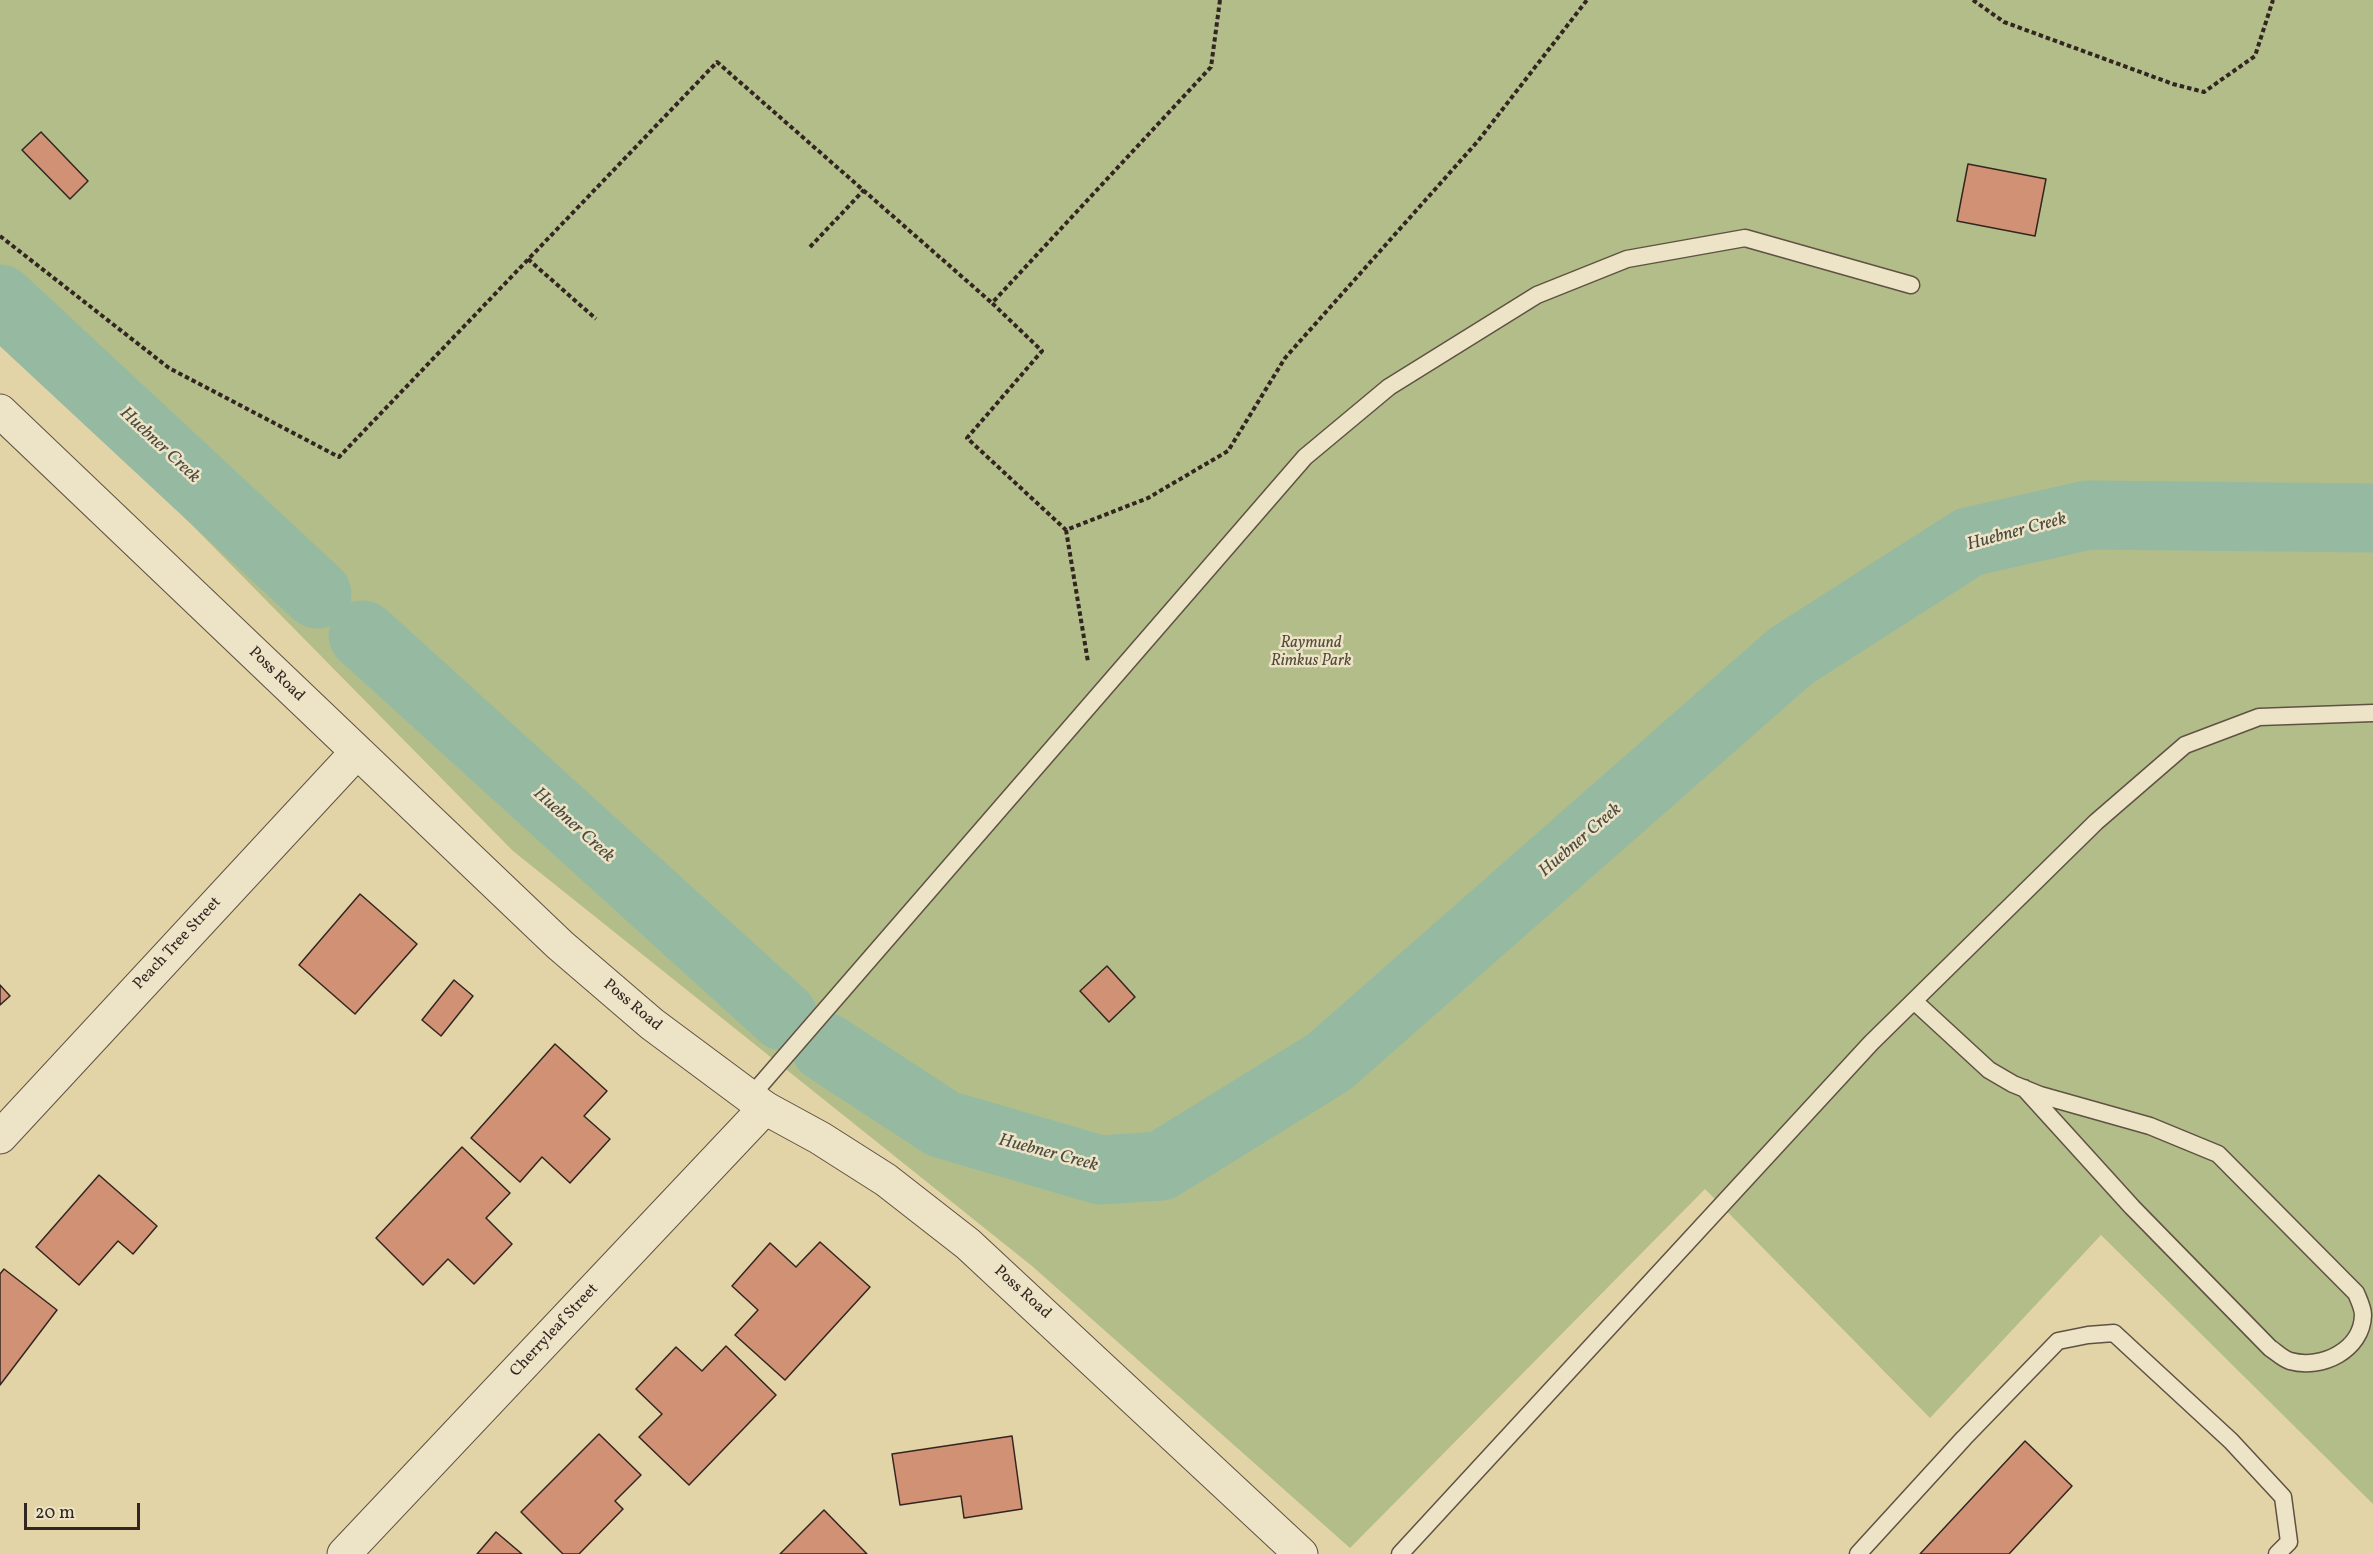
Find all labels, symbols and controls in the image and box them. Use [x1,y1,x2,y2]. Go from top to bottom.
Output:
water label: Huebner Creek [114,403,204,489]
water label: Huebner Creek [1965,509,2069,557]
park label: Raymund Rimkus Park [1271,634,1351,672]
street label: Poss Road [244,644,308,706]
water label: Huebner Creek [528,784,618,868]
water label: Huebner Creek [1535,799,1627,883]
street label: Peach Tree Street [130,894,226,994]
street label: Poss Road [599,976,665,1036]
water label: Huebner Creek [996,1130,1100,1178]
street label: Poss Road [989,1262,1055,1324]
street label: Cherryleaf Street [507,1280,603,1382]
scale bar [27,1491,142,1529]
text: 20 m [35,1501,75,1526]

